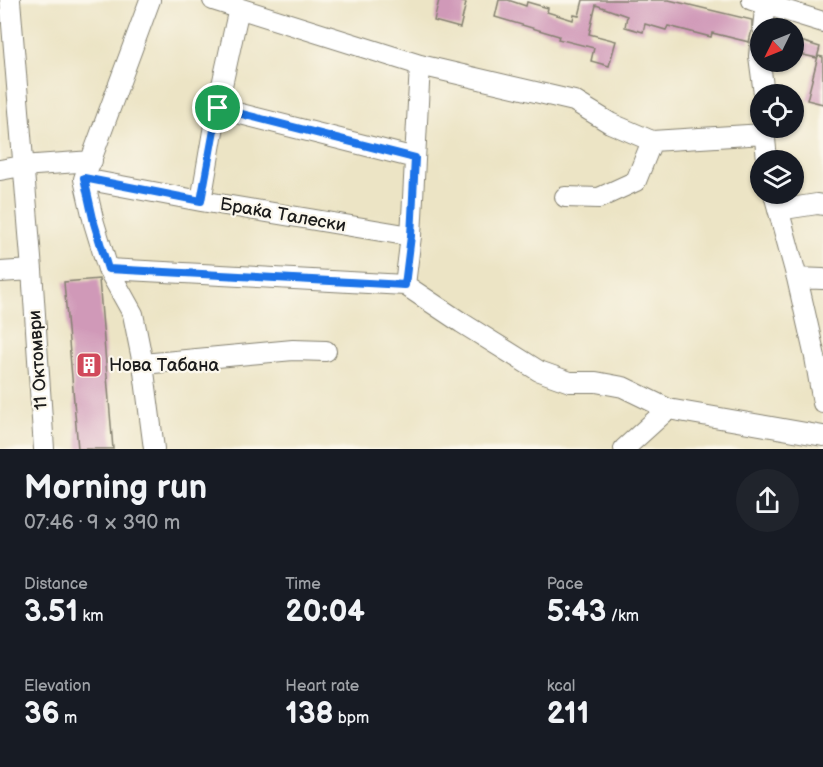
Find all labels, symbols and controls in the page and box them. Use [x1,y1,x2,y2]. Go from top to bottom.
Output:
north arrow [750,18,804,72]
map controls [750,18,804,204]
pin [192,82,243,133]
button: locate [750,84,804,138]
icon: arrive [201,91,234,124]
button: layers [750,150,804,204]
street label: Браќа Талески [218,194,348,236]
street label: 11 Октомври [24,309,52,411]
building icon: Нова Табана [74,350,104,380]
place label: Нова Табана [109,355,219,376]
text: Morning run [24,468,207,508]
button: share [736,469,799,532]
text: 07:46 · 9 × 390 m [24,511,180,535]
text: Distance [24,575,88,594]
text: Time [285,575,321,594]
text: Pace [547,575,583,594]
text: 3.51 [24,594,78,630]
text: 20:04 [285,594,365,630]
text: 5:43 [547,594,606,630]
text: km [78,607,103,626]
text: /km [606,607,639,626]
text: Elevation [24,677,91,696]
text: Heart rate [285,677,359,696]
text: kcal [547,677,575,696]
text: 36 [24,696,60,732]
text: 138 [285,696,334,732]
text: 211 [547,696,589,732]
text: m [60,709,77,728]
text: bpm [334,709,369,728]

